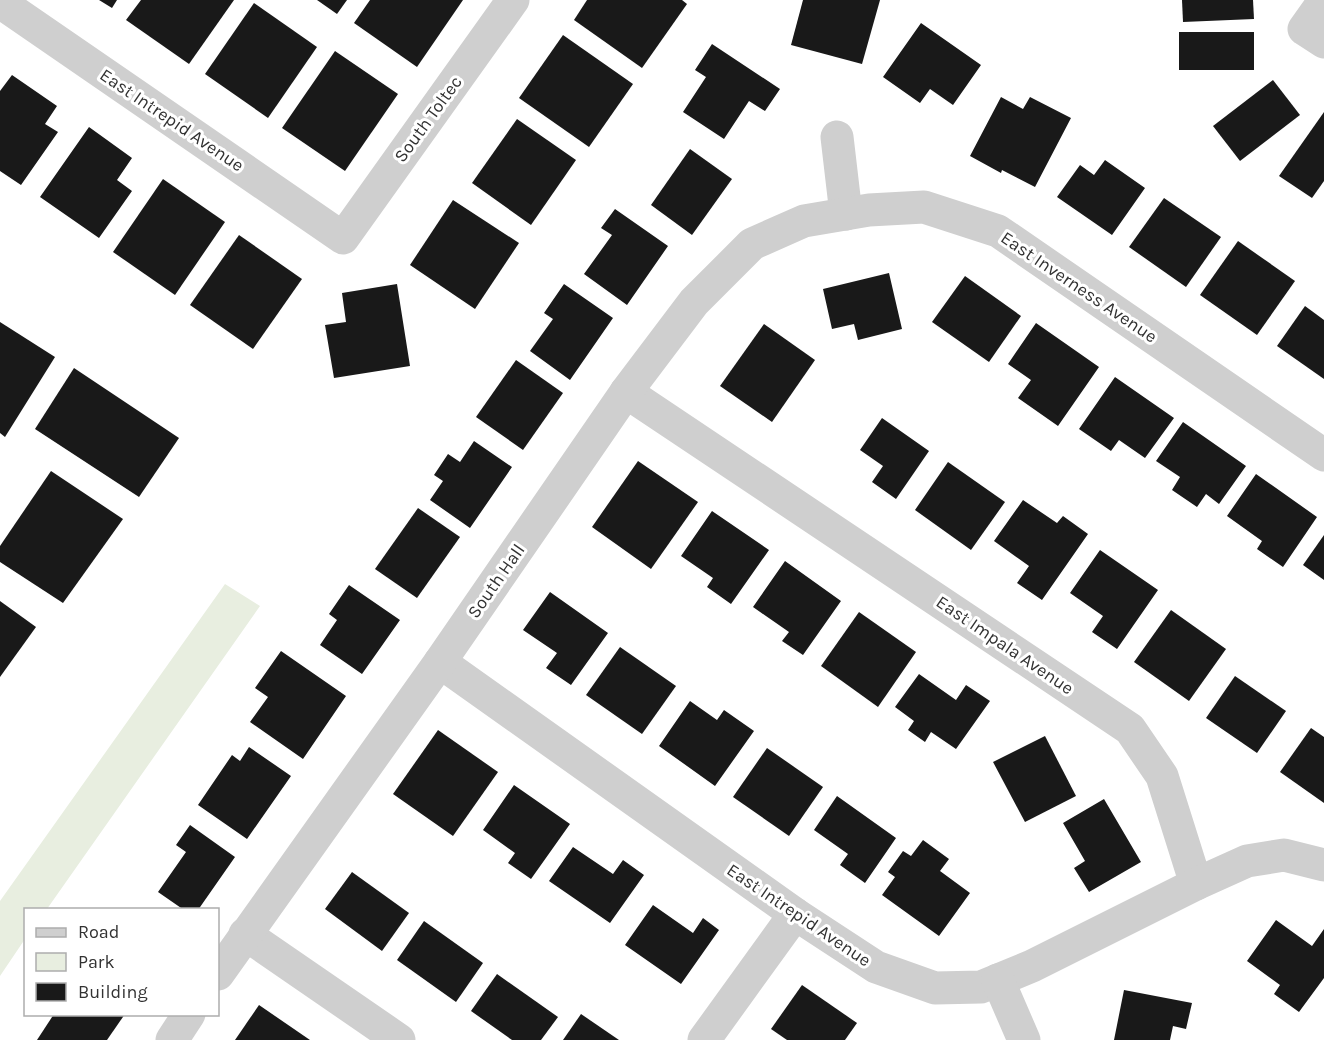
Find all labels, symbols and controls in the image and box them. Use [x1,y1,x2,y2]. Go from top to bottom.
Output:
street label: East Intrepid Avenue [96,64,248,176]
street label: South Toltec [389,72,467,166]
street label: East Inverness Avenue [997,227,1161,347]
street label: South Hall [462,540,530,622]
street label: East Impala Avenue [932,591,1078,699]
street label: East Intrepid Avenue [723,859,875,971]
legend [24,908,219,1016]
text: Road [78,921,119,943]
text: Park [78,951,115,973]
text: Building [78,981,148,1003]

